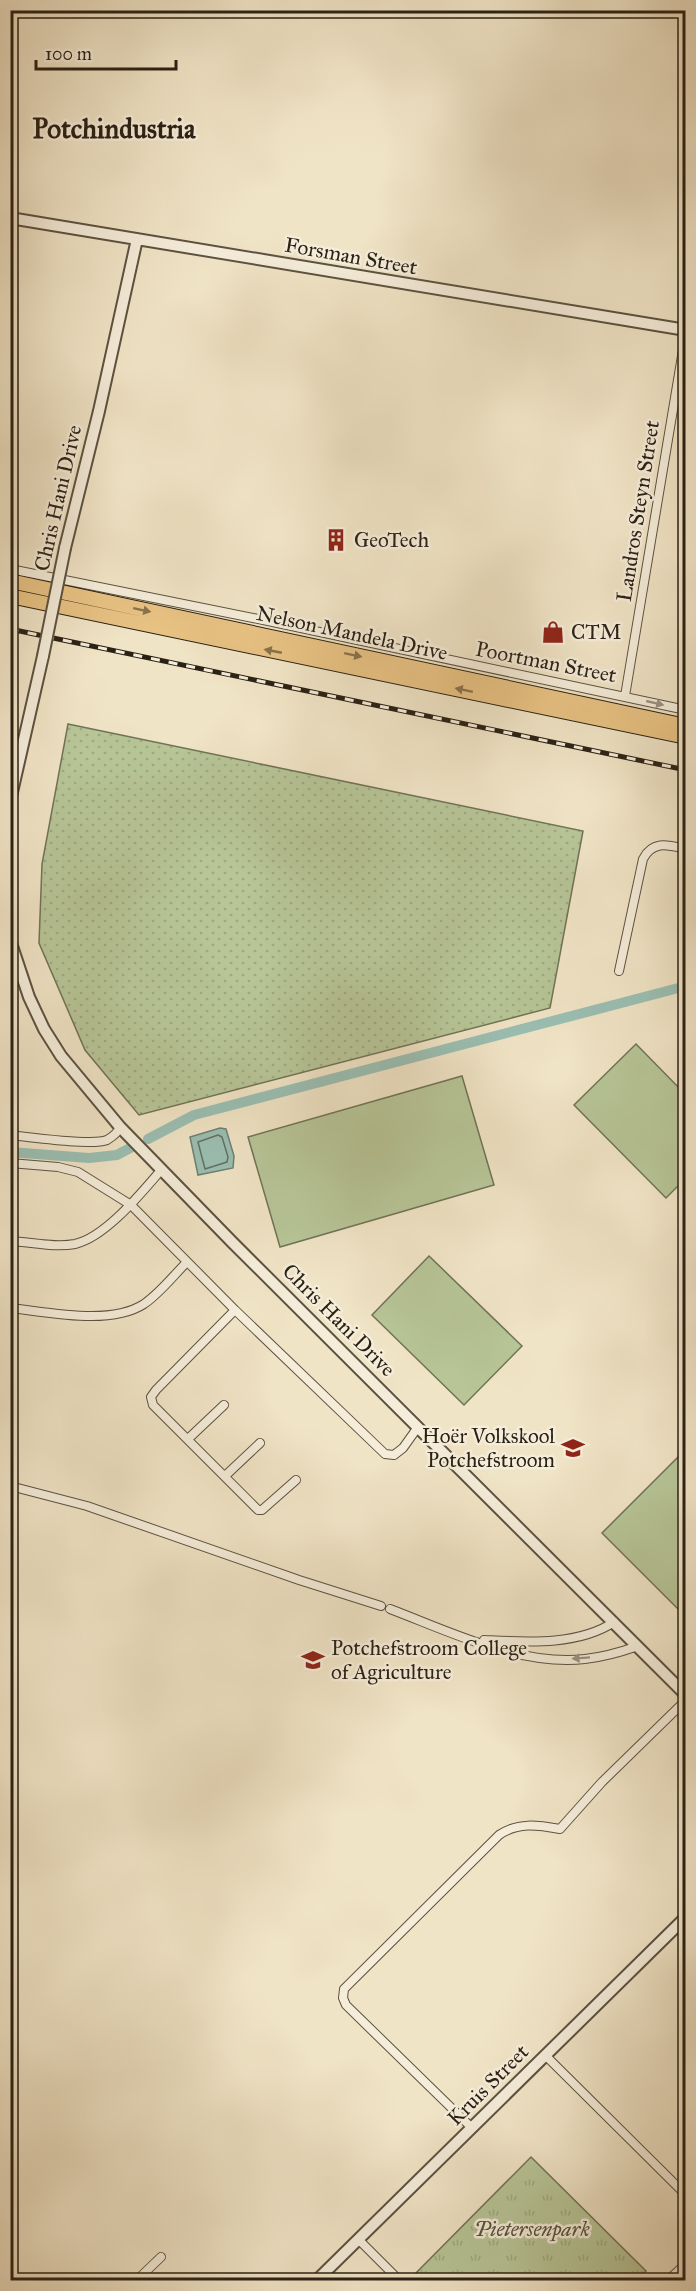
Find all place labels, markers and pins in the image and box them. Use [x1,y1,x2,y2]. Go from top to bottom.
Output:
building icon: GeoTech [323,527,349,553]
place label: GeoTech [354,527,429,553]
shop icon: CTM [540,619,566,645]
place label: CTM [571,619,621,645]
place label: Hoër Volkskool Potchefstroom [422,1423,555,1473]
school or university icon: Hoër Volkskool Potchefstroom [560,1435,586,1461]
place label: Potchefstroom College of Agriculture [331,1635,527,1685]
school or university icon: Potchefstroom College of Agriculture [300,1647,326,1673]

